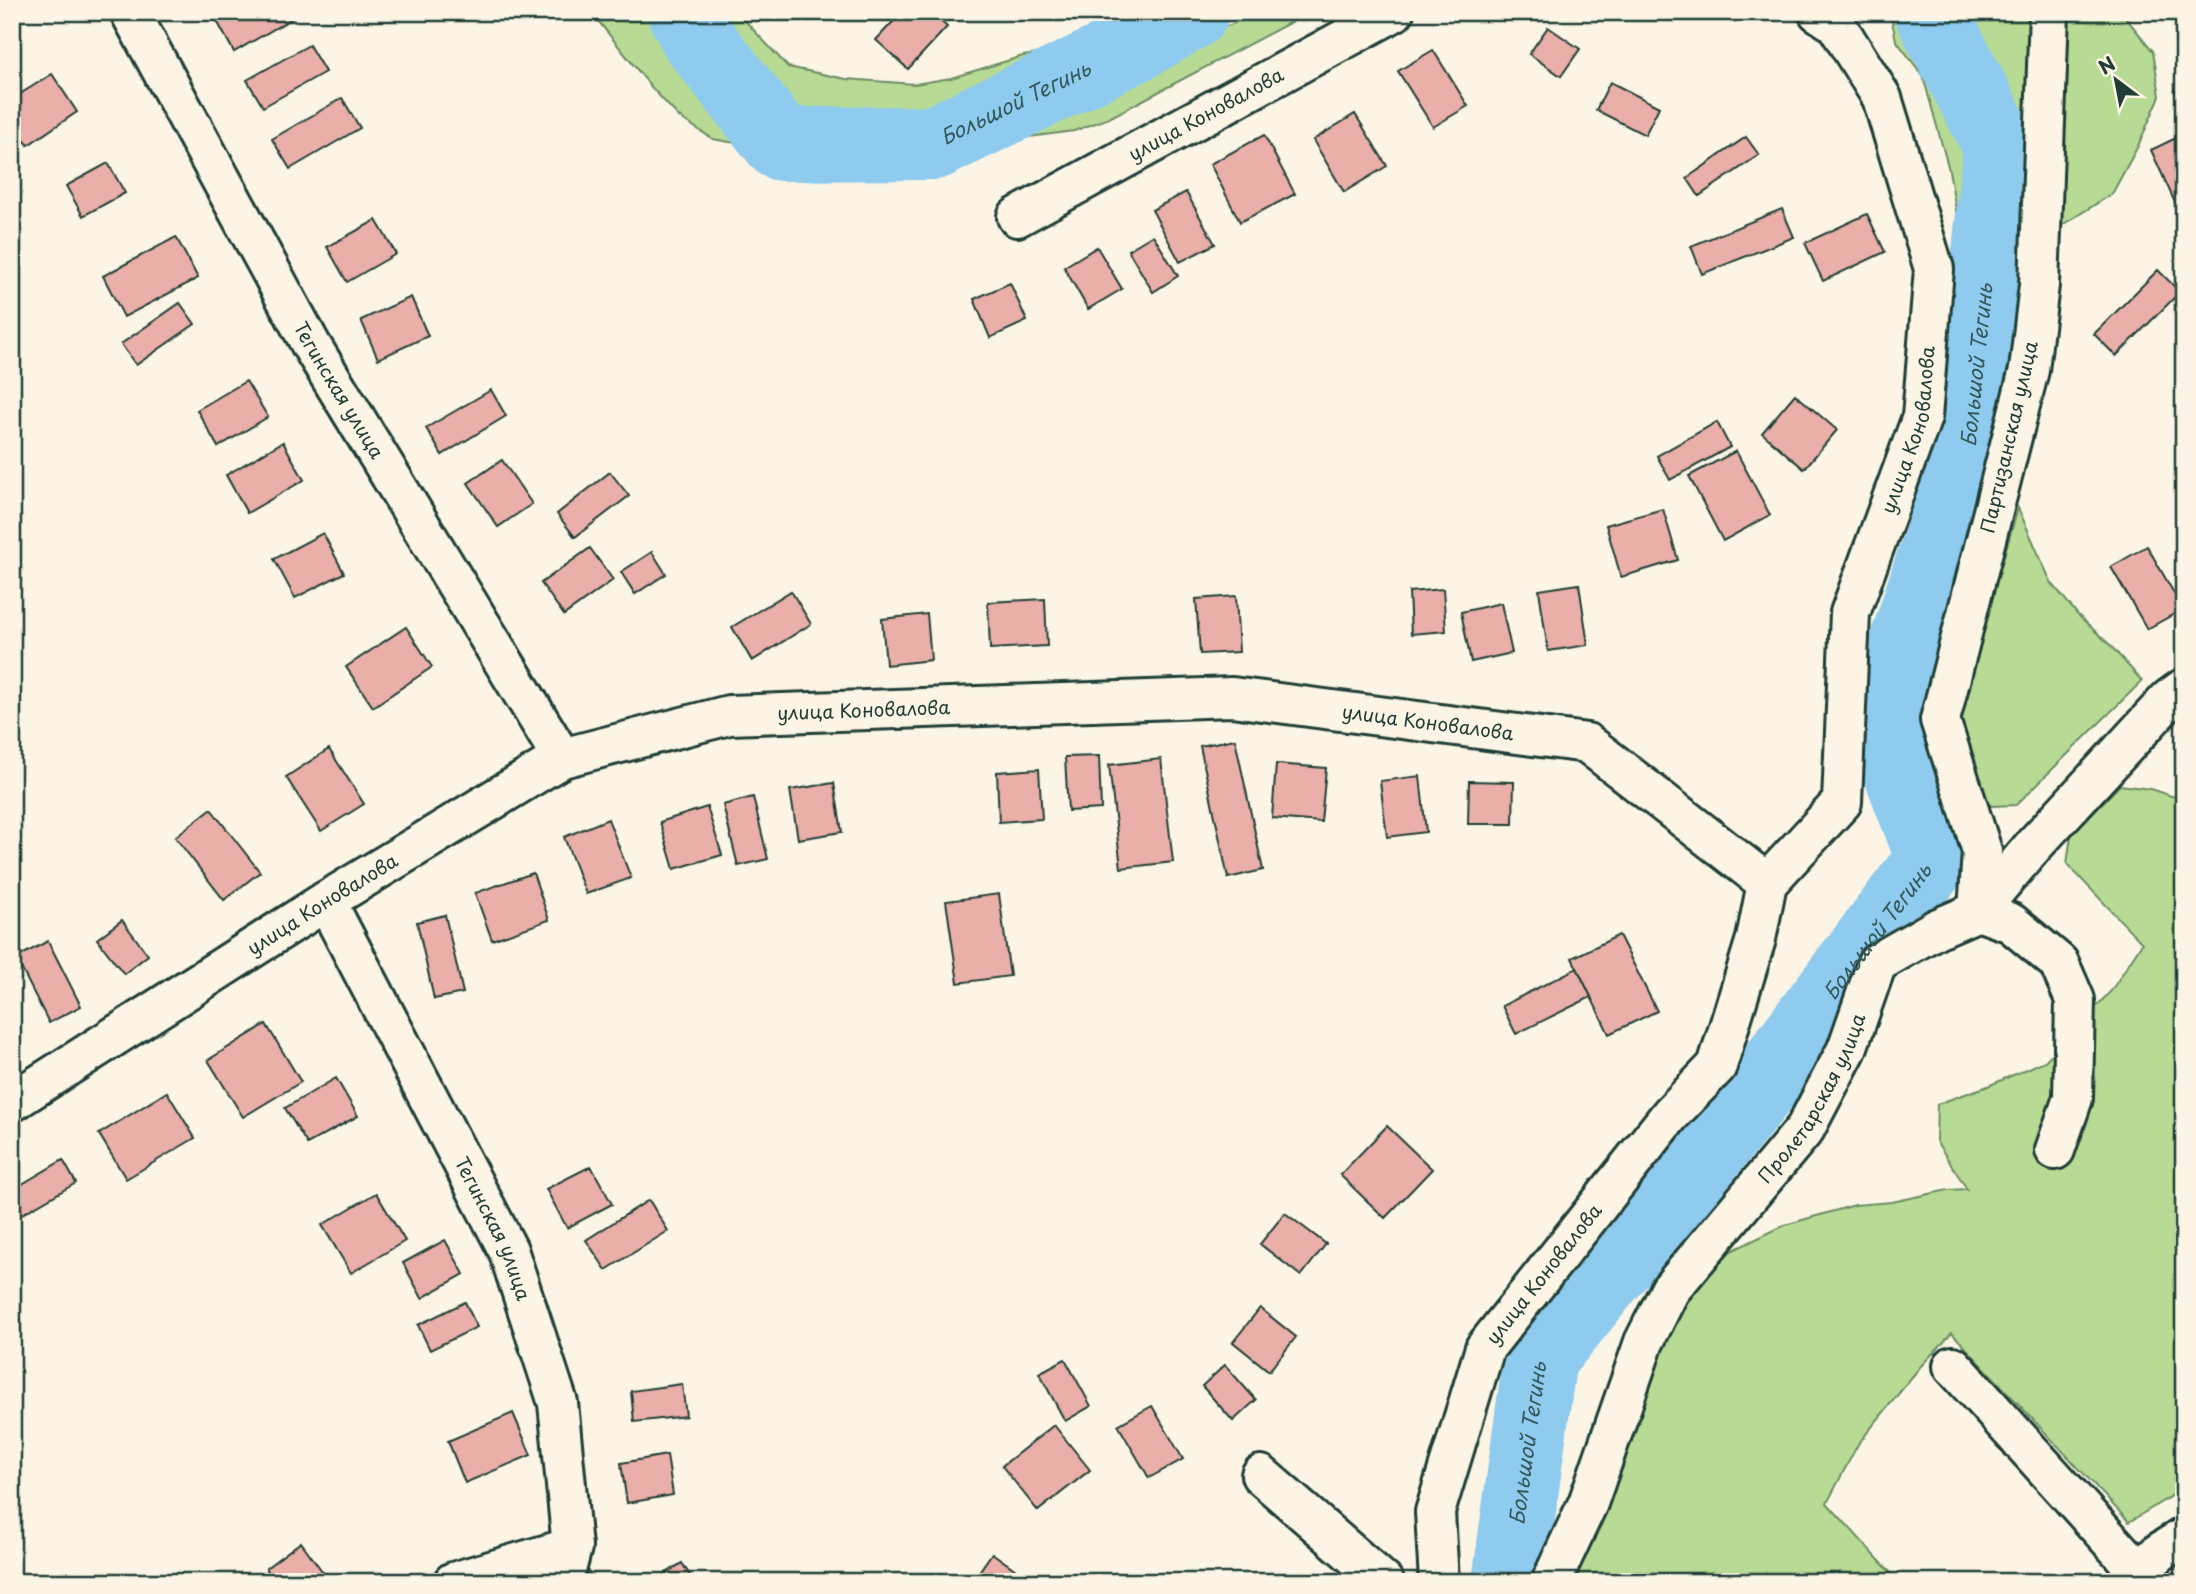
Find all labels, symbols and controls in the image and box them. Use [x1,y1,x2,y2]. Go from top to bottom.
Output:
north arrow [2080,46,2150,116]
text: N [2093,49,2120,81]
water label: Большой Тегинь [934,51,1097,152]
street label: улица Коновалова [1123,60,1288,167]
water label: Большой Тегинь [1951,281,2000,448]
street label: Тегинская улица [288,316,392,464]
street label: Партизанская улица [1972,338,2044,536]
street label: улица Коновалова [1873,345,1941,517]
street label: улица Коновалова [777,692,951,726]
street label: улица Коновалова [1340,696,1516,746]
street label: улица Коновалова [241,846,403,961]
water label: Большой Тегинь [1814,855,1939,1006]
street label: Пролетарская улица [1750,1009,1871,1189]
street label: Тегинская улица [449,1151,539,1304]
street label: улица Коновалова [1478,1197,1608,1350]
water label: Большой Тегинь [1499,1358,1553,1526]

